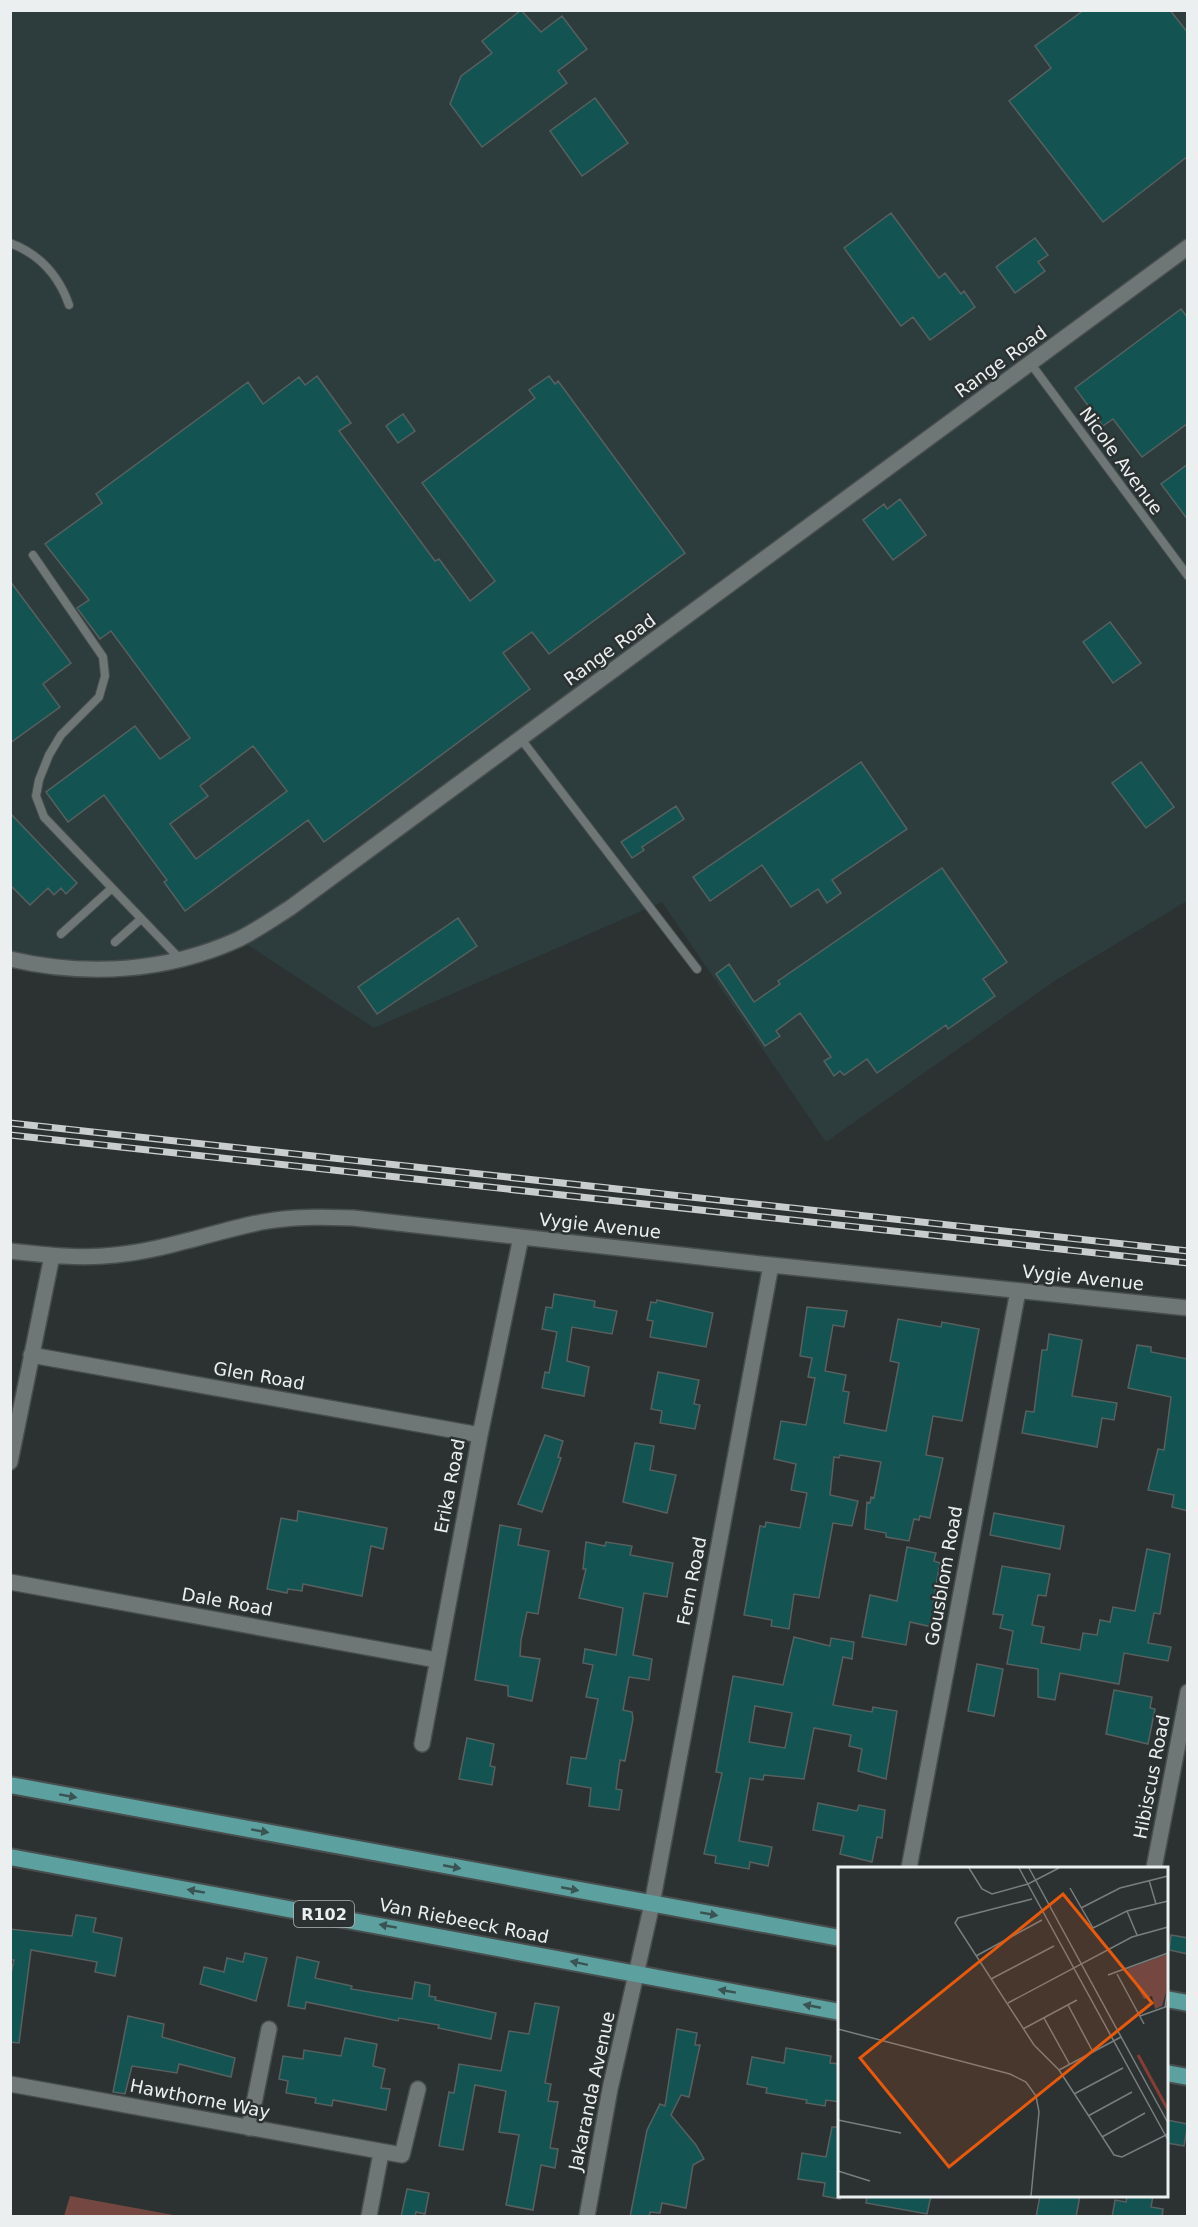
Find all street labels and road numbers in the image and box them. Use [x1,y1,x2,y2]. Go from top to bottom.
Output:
street label: Range Road [951,321,1051,402]
street label: Nicole Avenue [1075,403,1168,519]
street label: Range Road [560,609,660,690]
street label: Vygie Avenue [538,1209,662,1242]
street label: Vygie Avenue [1021,1261,1145,1294]
street label: Glen Road [212,1357,306,1394]
street label: Erika Road [430,1437,469,1535]
street label: Gousblom Road [921,1504,966,1647]
street label: Fern Road [673,1535,710,1627]
street label: Dale Road [180,1583,274,1620]
street label: Hibiscus Road [1129,1713,1174,1841]
street label: Van Riebeeck Road [377,1894,551,1947]
road number: R102 [294,1901,354,1927]
street label: Jakaranda Avenue [564,2009,619,2173]
street label: Hawthorne Way [128,2075,272,2122]

